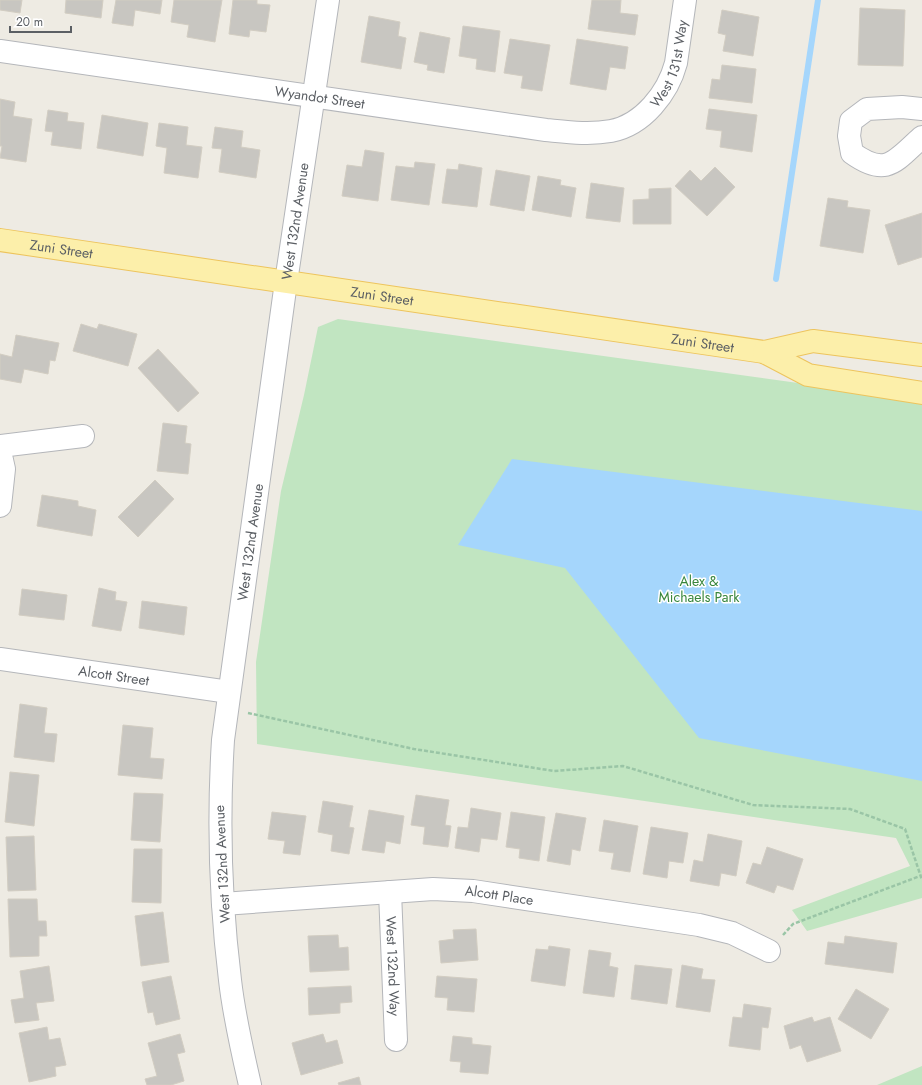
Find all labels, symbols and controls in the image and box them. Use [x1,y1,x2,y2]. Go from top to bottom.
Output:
scale bar [10,8,71,34]
text: 20 m [16,13,43,31]
street label: West 131st Way [645,18,692,112]
street label: Wyandot Street [273,81,367,114]
street label: West 132nd Avenue [276,161,314,281]
street label: Zuni Street [29,235,95,264]
street label: Zuni Street [349,282,415,311]
street label: Zuni Street [670,329,736,358]
street label: West 132nd Avenue [232,482,268,602]
park label: Alex & Michaels Park [659,571,740,607]
street label: Alcott Street [77,660,151,690]
street label: West 132nd Avenue [209,804,235,924]
street label: Alcott Place [464,881,535,910]
street label: West 132nd Way [381,916,405,1017]

